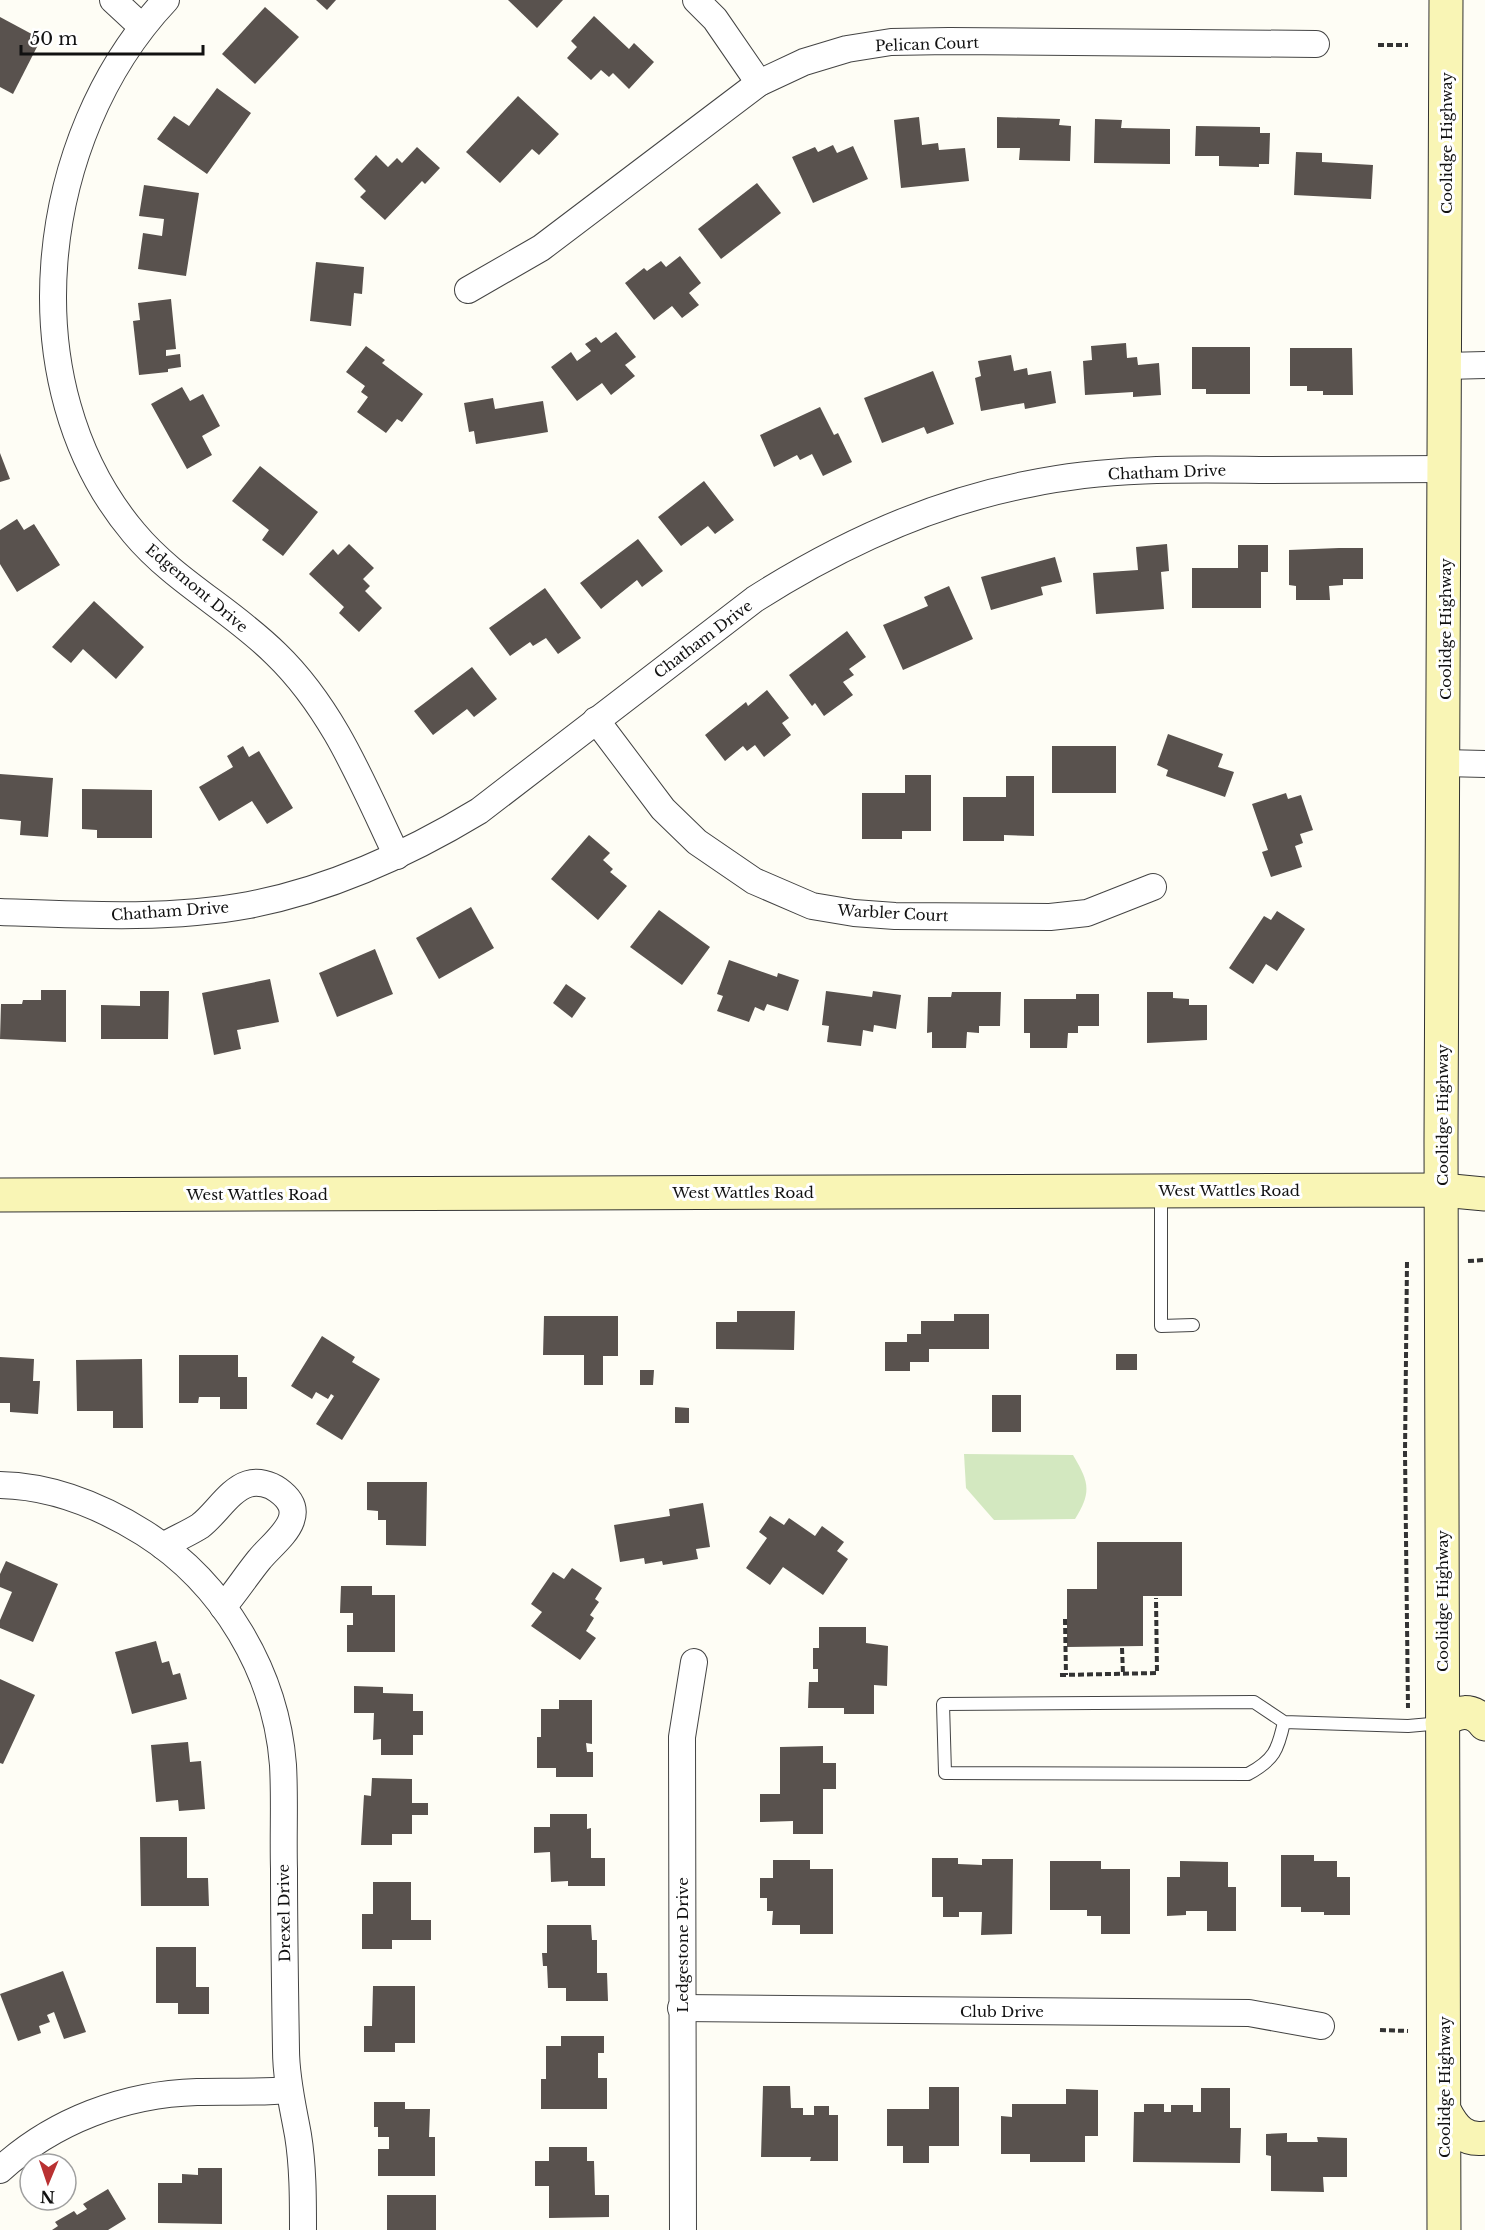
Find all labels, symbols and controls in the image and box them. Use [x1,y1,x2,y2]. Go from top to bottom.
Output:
scale bar [21,18,202,56]
text: 50 m [30,28,78,50]
street label: Pelican Court [875,33,980,55]
street label: Coolidge Highway [1437,72,1456,214]
street label: Chatham Drive [1108,460,1226,484]
street label: Edgemont Drive [142,540,252,636]
street label: Coolidge Highway [1436,558,1455,700]
street label: Chatham Drive [650,596,756,682]
street label: Chatham Drive [110,897,230,925]
street label: Warbler Court [836,901,949,925]
street label: Coolidge Highway [1433,1044,1452,1186]
street label: West Wattles Road [1157,1181,1300,1200]
street label: West Wattles Road [671,1183,814,1202]
street label: West Wattles Road [185,1185,328,1204]
street label: Coolidge Highway [1433,1530,1452,1672]
street label: Drexel Drive [274,1864,294,1962]
street label: Ledgestone Drive [673,1877,692,2013]
street label: Club Drive [960,2002,1044,2021]
street label: Coolidge Highway [1435,2016,1454,2158]
north arrow [18,2152,78,2212]
text: N [40,2187,55,2207]

